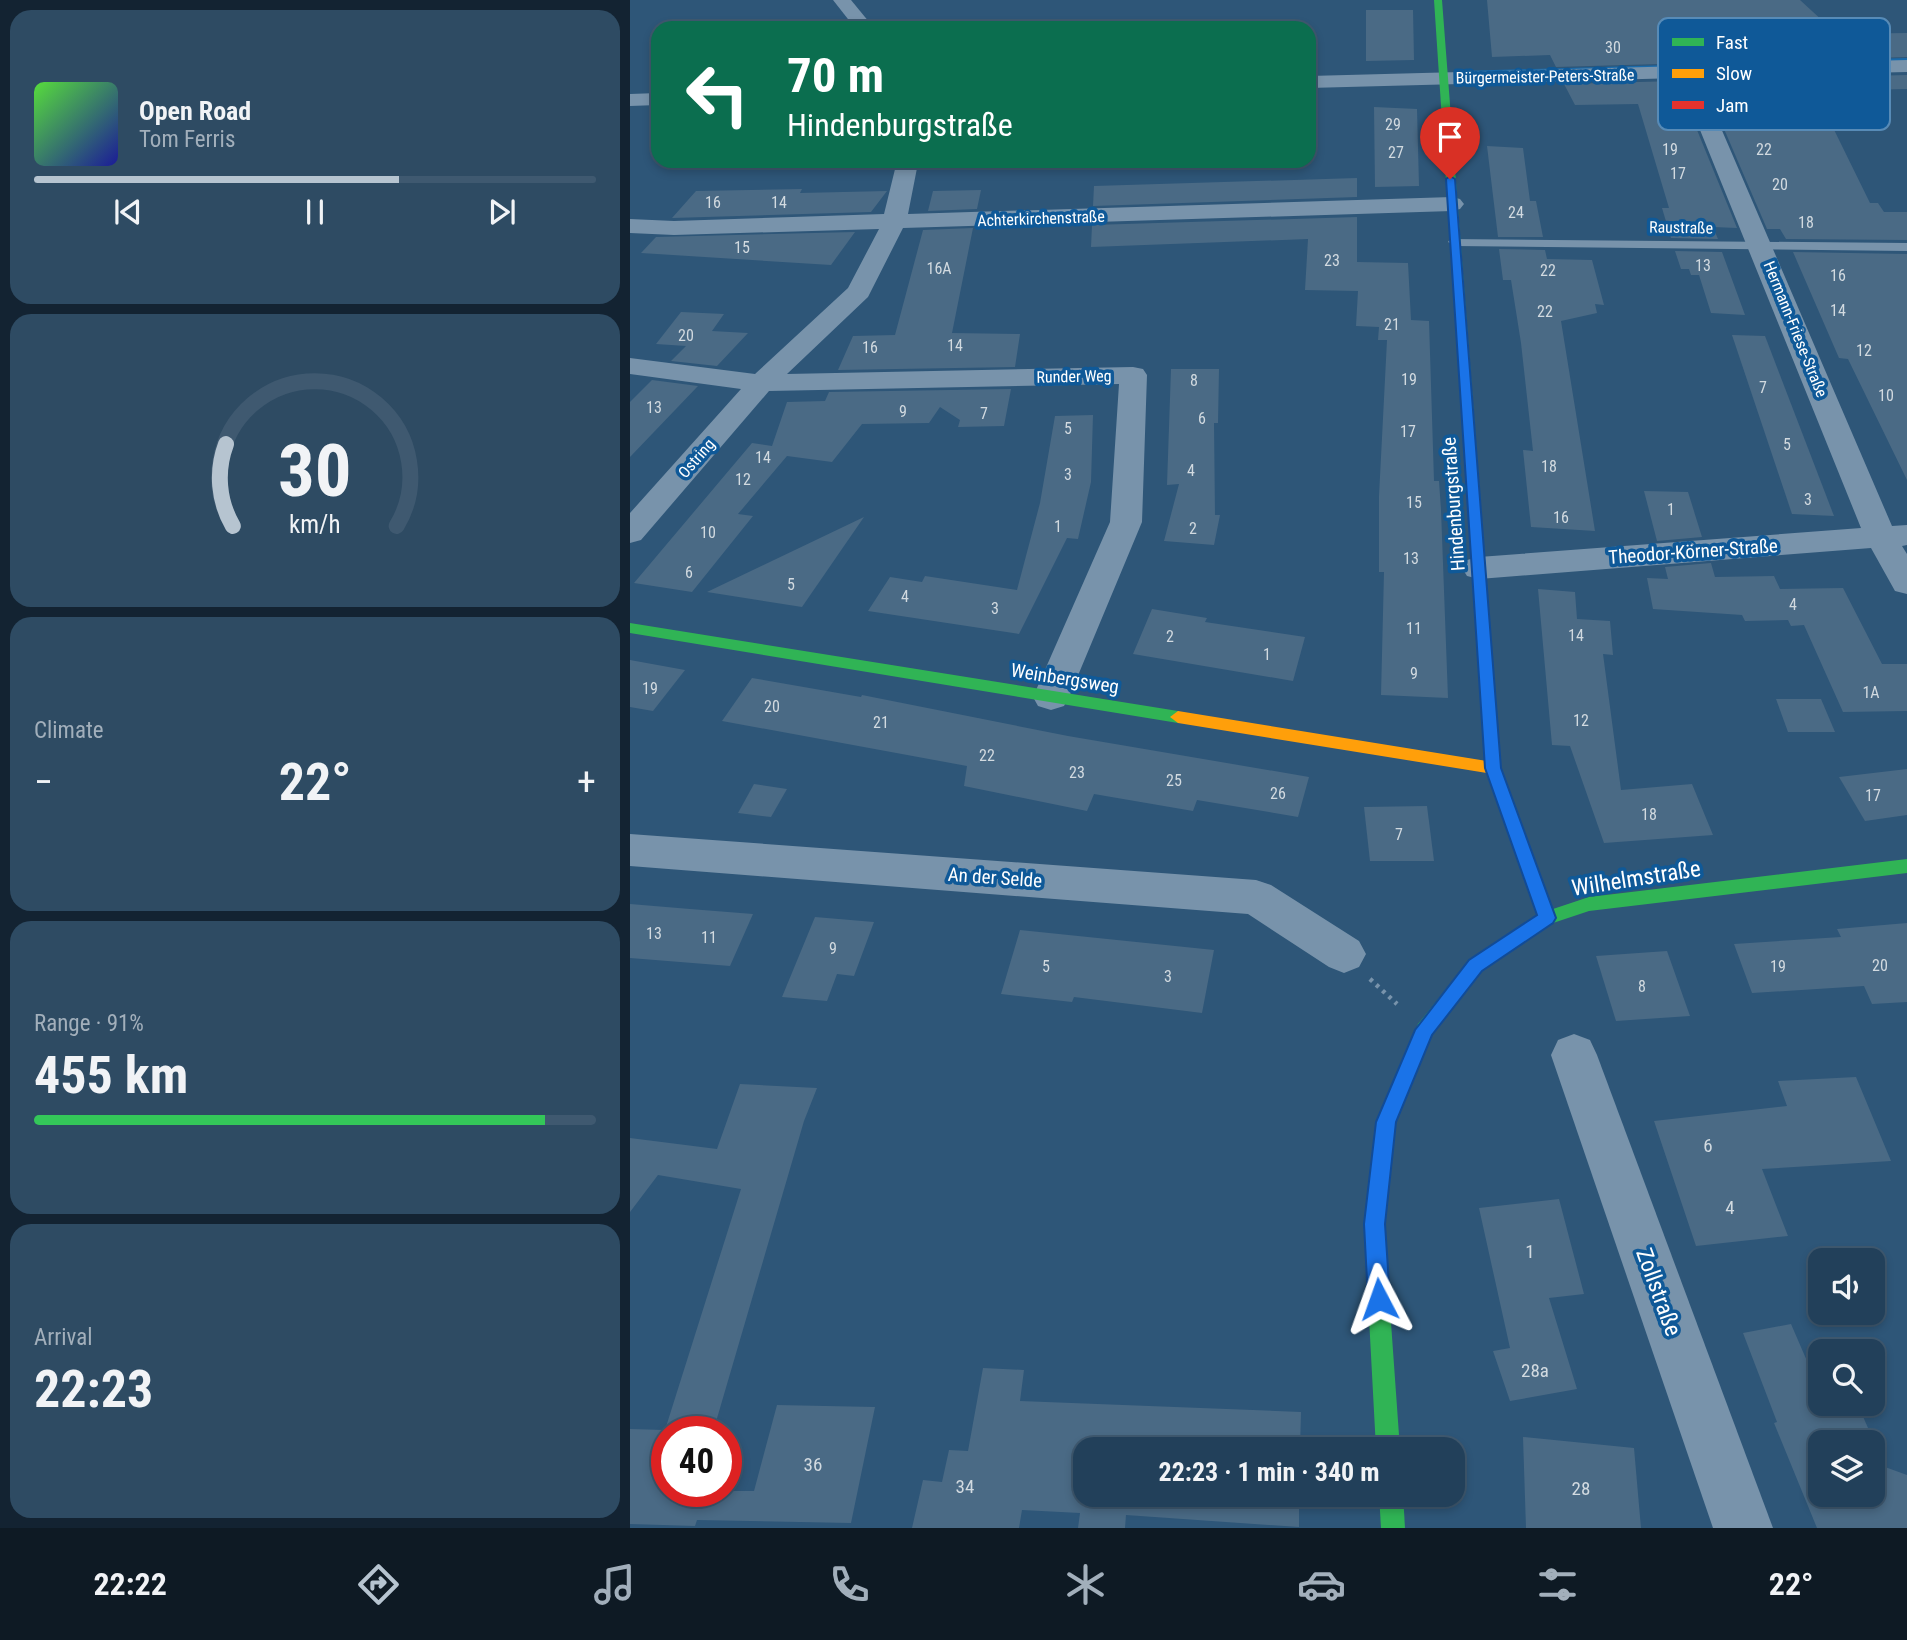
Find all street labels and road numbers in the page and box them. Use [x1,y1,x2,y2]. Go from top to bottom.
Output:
street label: Bürgermeister-Peters-Straße [1455,65,1635,88]
street label: Achterkirchenstraße [977,207,1105,230]
street label: Raustraße [1649,217,1713,238]
street label: Hermann-Friese-Straße [1760,258,1831,400]
street label: Runder Weg [1036,366,1112,387]
street label: Ostring [674,435,719,482]
street label: Hindenburgstraße [1437,436,1470,572]
street label: Theodor-Körner-Straße [1608,534,1779,569]
street label: Weinbergsweg [1009,659,1121,698]
street label: Wilhelmstraße [1570,855,1702,902]
street label: An der Selde [947,863,1043,892]
street label: Zollstraße [1630,1245,1687,1340]

